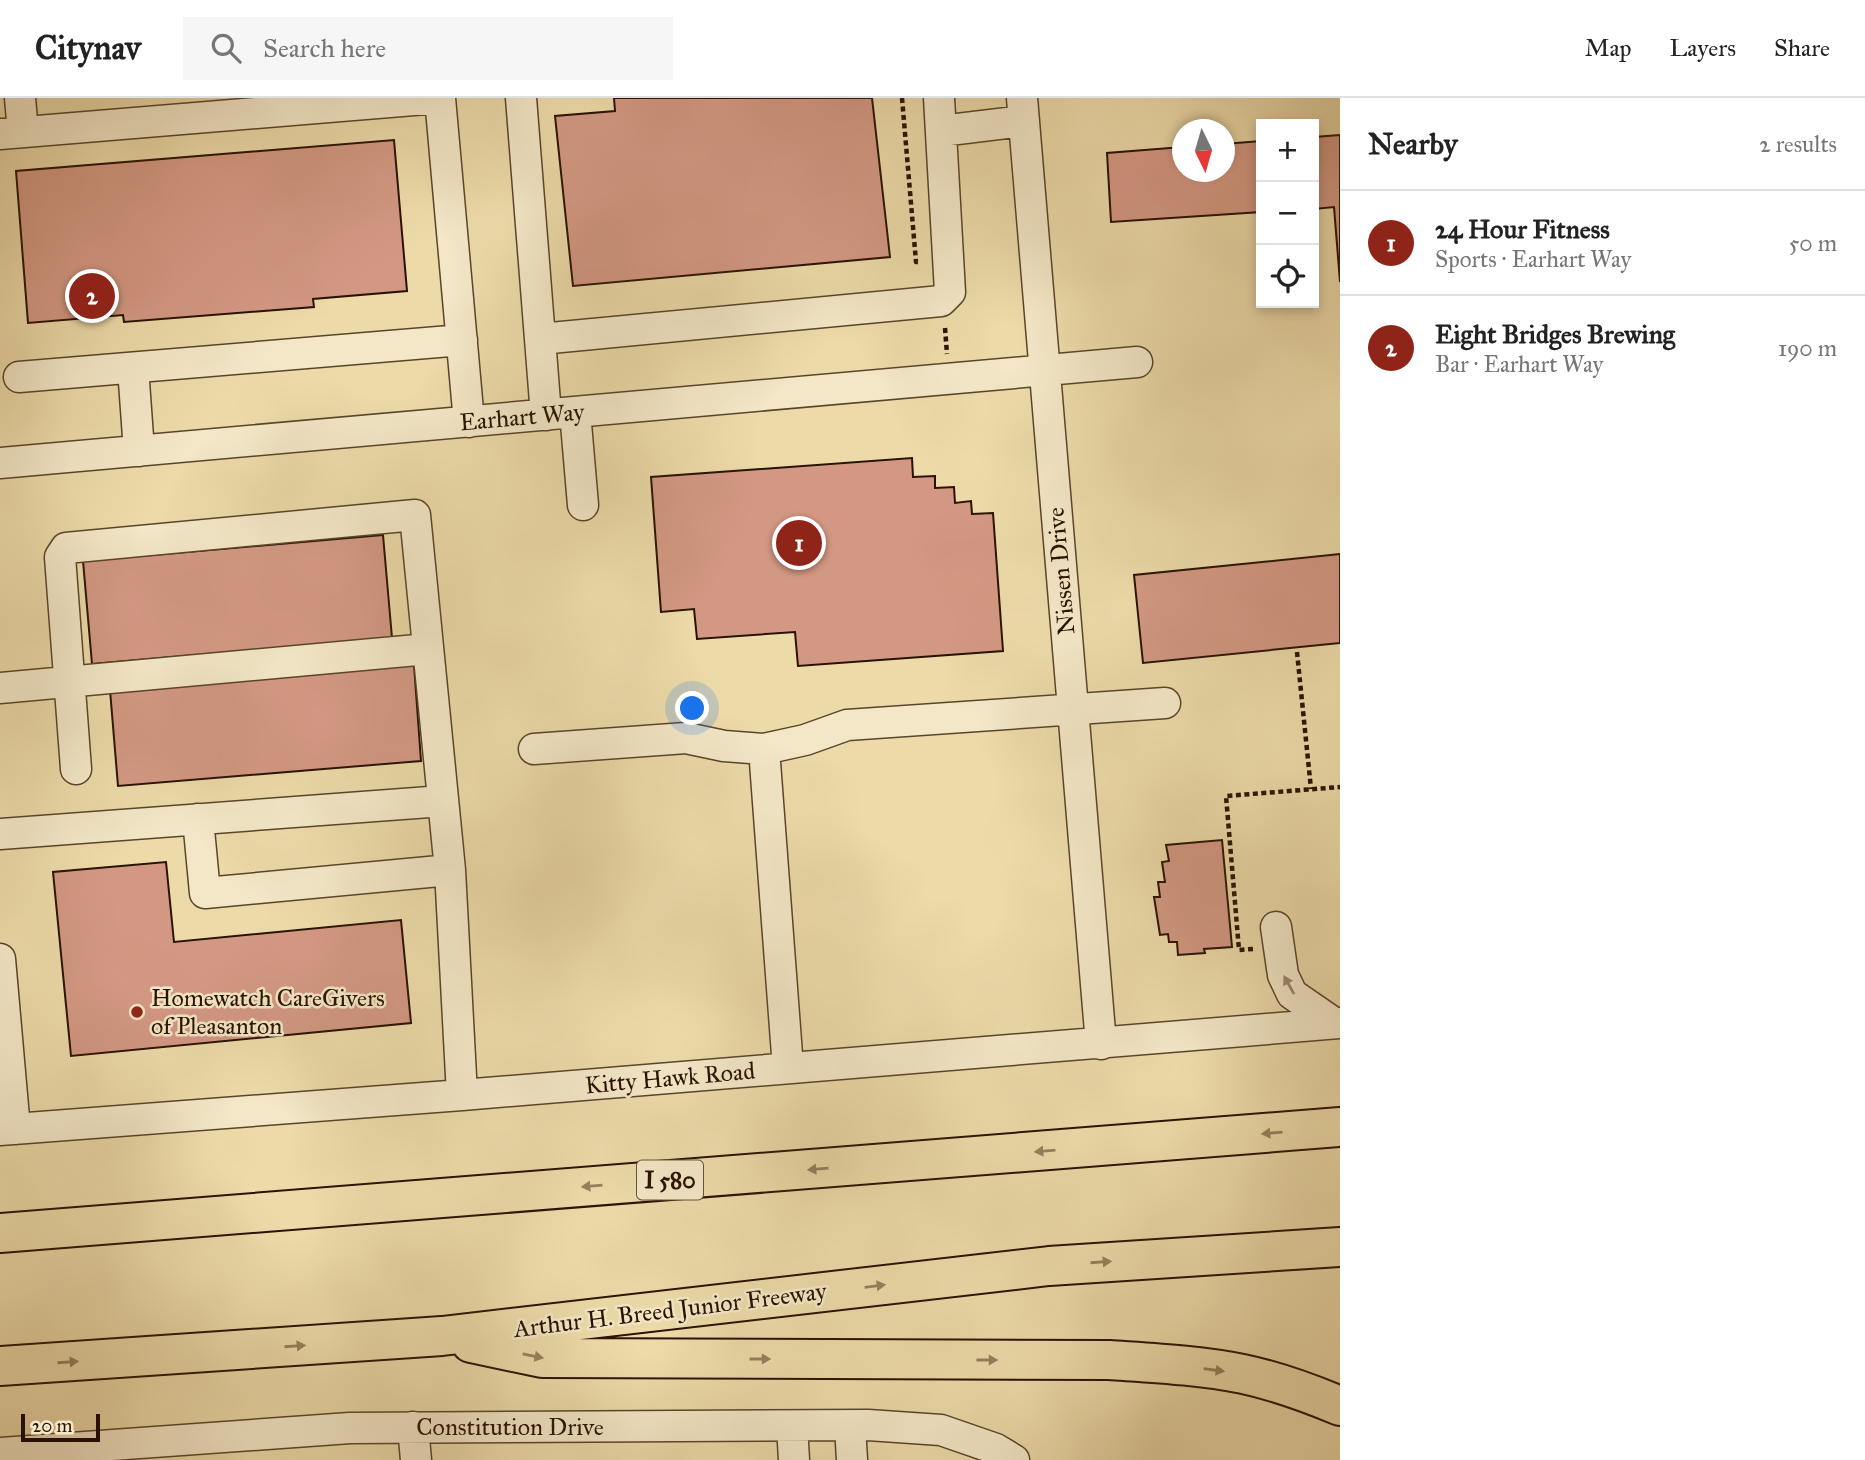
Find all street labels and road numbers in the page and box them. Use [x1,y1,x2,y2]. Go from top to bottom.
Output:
street label: Earhart Way [458,397,586,437]
street label: Nissen Drive [1040,506,1082,636]
street label: Kitty Hawk Road [584,1056,756,1100]
road number: I 580 [637,1161,703,1200]
street label: Arthur H. Breed Junior Freeway [511,1276,829,1344]
street label: Constitution Drive [416,1412,604,1442]

